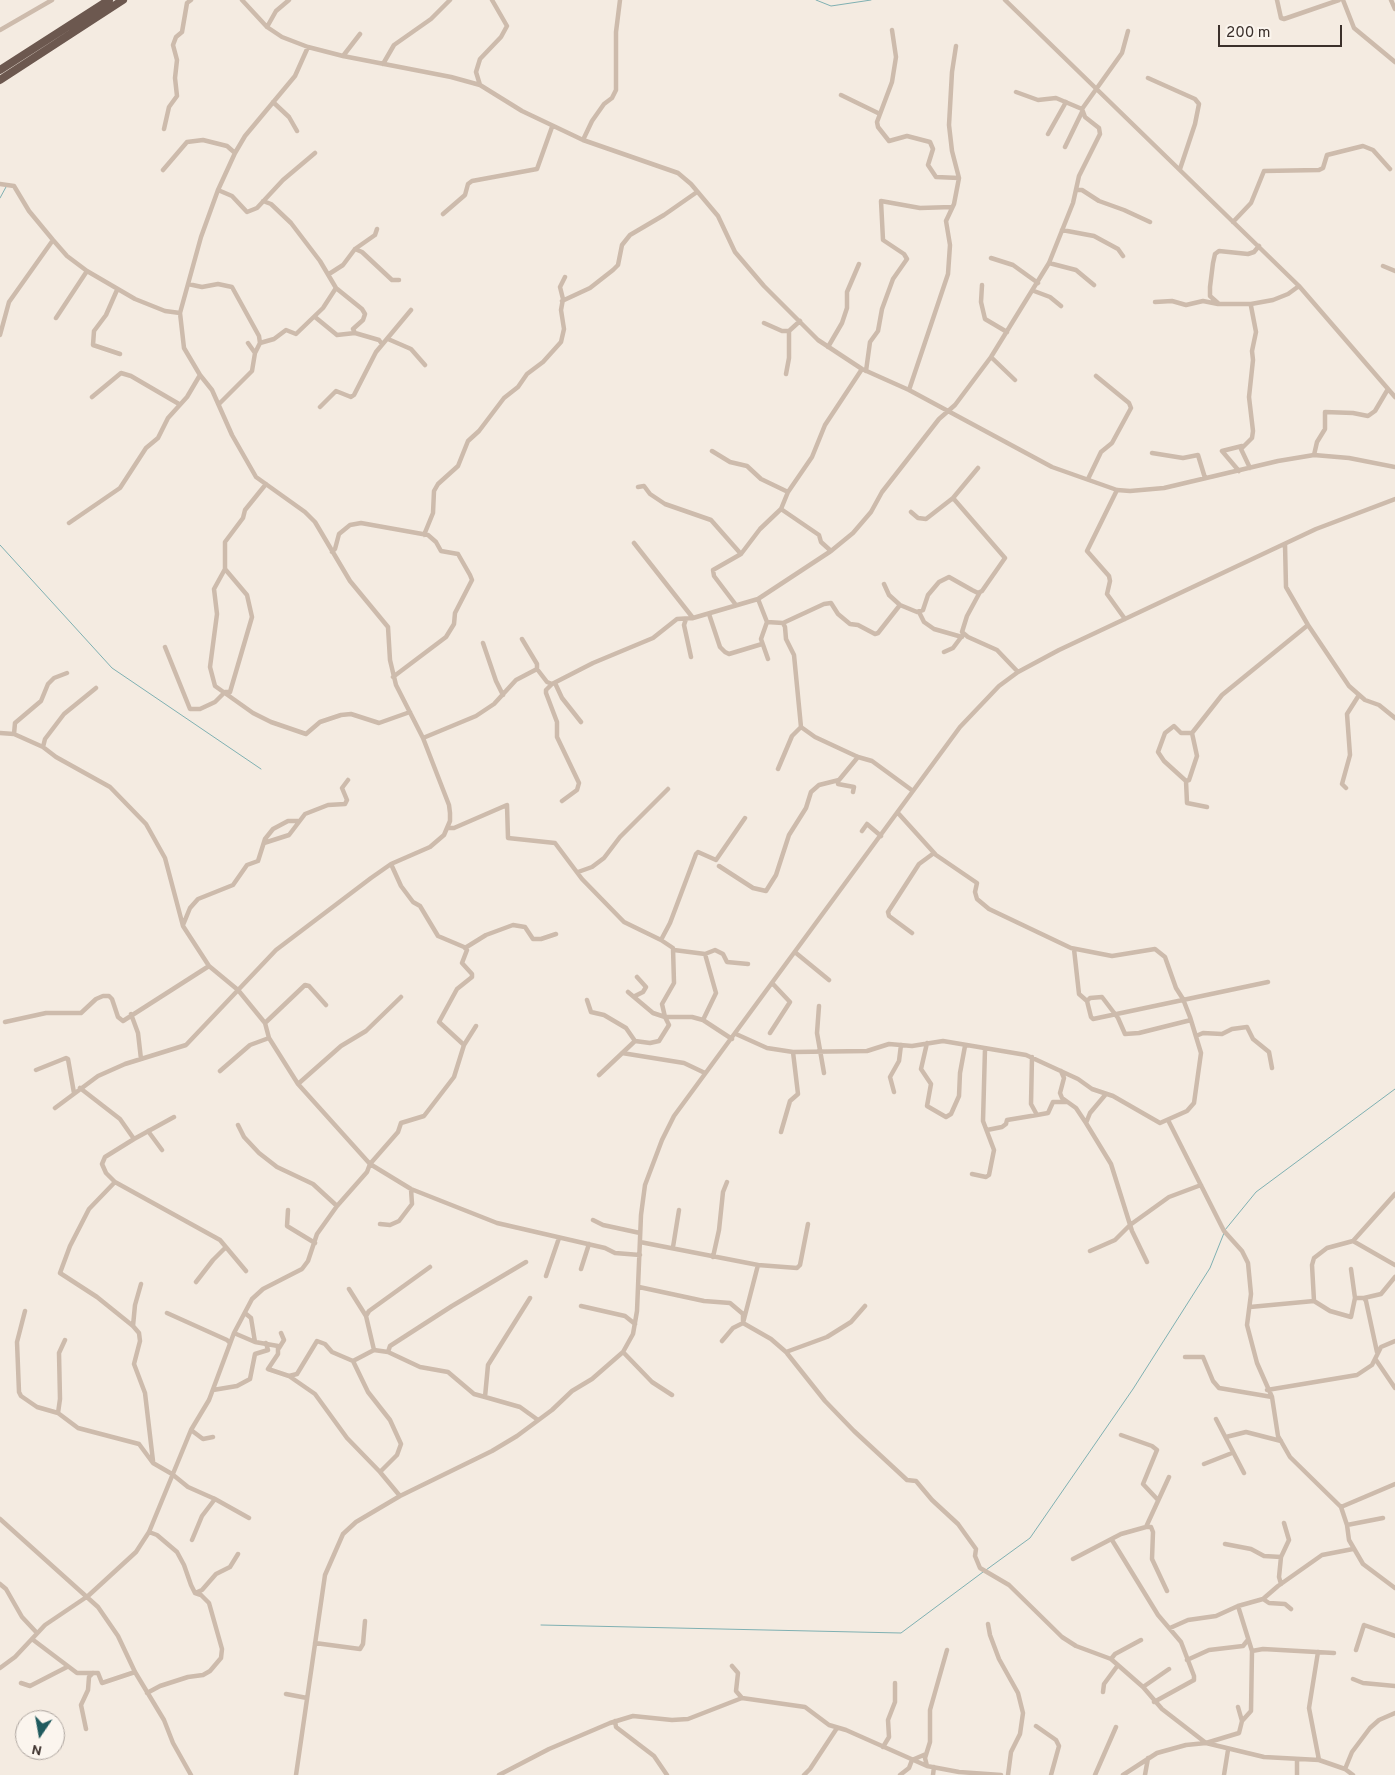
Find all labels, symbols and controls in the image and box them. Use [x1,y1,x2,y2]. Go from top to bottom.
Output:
scale bar [1220,15,1344,47]
text: 200 m [1226,24,1271,43]
north arrow [15,1710,65,1760]
text: N [30,1740,44,1759]

